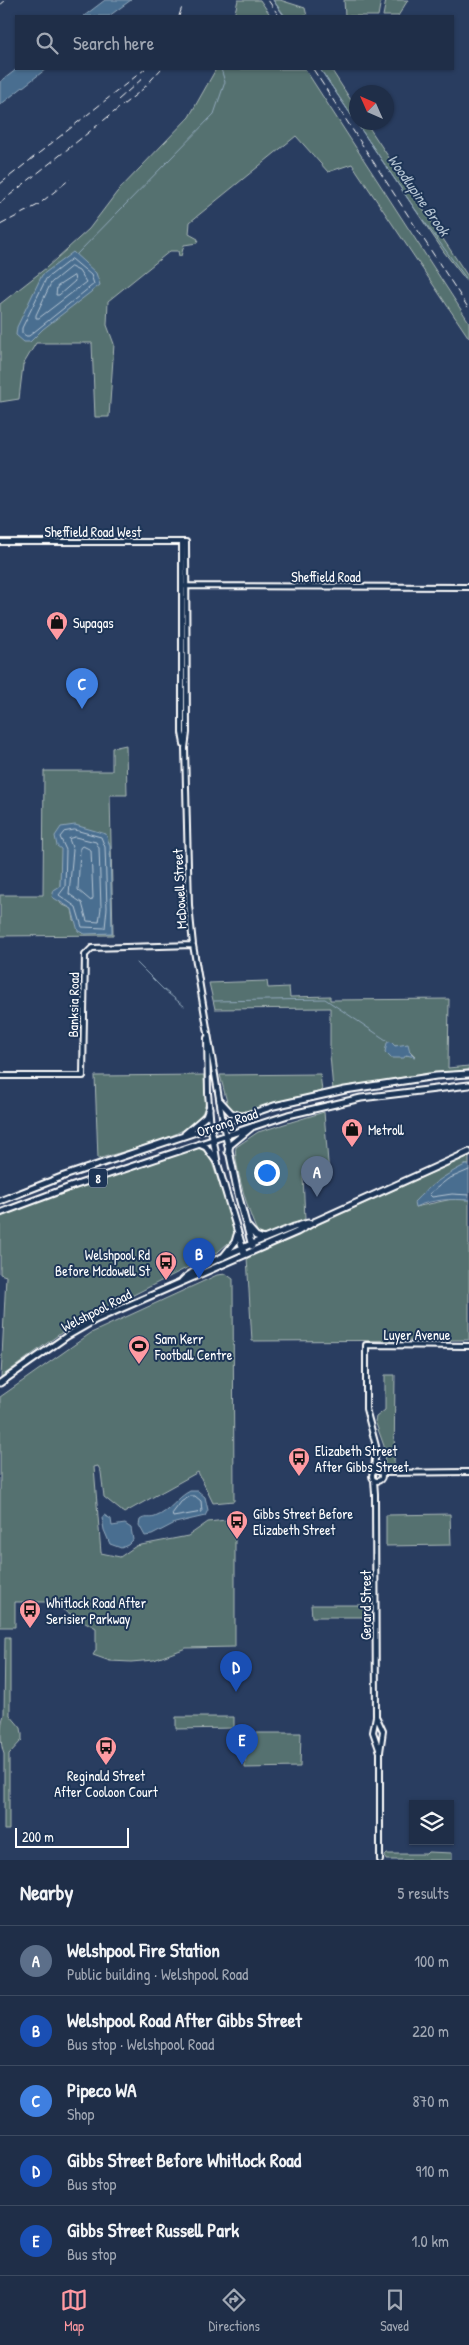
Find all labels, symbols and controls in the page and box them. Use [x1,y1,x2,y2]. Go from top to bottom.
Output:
search box [15,15,454,70]
icon: search [33,29,61,57]
text: Search here [73,30,154,56]
north arrow [349,85,394,130]
water label: Woodlupine Brook [383,150,456,241]
street label: Sheffield Road West [45,522,142,541]
street label: Sheffield Road [291,567,361,586]
shop icon: Supagas [45,610,69,641]
place label: Supagas [73,613,114,633]
pin: C [66,668,98,709]
street label: McDowell Street [167,848,191,929]
street label: Banksia Road [63,972,83,1038]
street label: Orrong Road [194,1103,261,1142]
shop icon: Metroll [340,1117,364,1148]
place label: Metroll [368,1120,405,1139]
pin: A [301,1156,333,1197]
your location [254,1160,280,1186]
road number: 8 [89,1168,107,1188]
pin: B [183,1238,215,1279]
place label: Welshpool Rd Before Mcdowell St [55,1245,151,1280]
bus stop icon: Welshpool Rd Before Mcdowell St [154,1250,178,1281]
street label: Welshpool Road [58,1284,135,1337]
street label: Luyer Avenue [384,1325,451,1345]
place label: Sam Kerr Football Centre [154,1329,233,1364]
sports icon: Sam Kerr Football Centre [127,1334,151,1365]
place label: Elizabeth Street After Gibbs Street [315,1441,409,1476]
bus stop icon: Elizabeth Street After Gibbs Street [287,1446,311,1477]
place label: Gibbs Street Before Elizabeth Street [253,1504,354,1539]
bus stop icon: Gibbs Street Before Elizabeth Street [225,1509,249,1540]
street label: Gerard Street [356,1570,375,1640]
place label: Whitlock Road After Serisier Parkway [46,1593,147,1629]
bus stop icon: Whitlock Road After Serisier Parkway [18,1598,42,1629]
pin: D [220,1651,252,1692]
pin: E [226,1724,258,1765]
bus stop icon: Reginald Street After Cooloon Court [94,1735,118,1766]
place label: Reginald Street After Cooloon Court [54,1766,158,1801]
map controls [409,1800,454,1845]
button: layers [409,1800,454,1845]
scale bar [15,1825,129,1848]
text: 200 m [22,1827,54,1846]
text: Nearby [20,1878,73,1907]
text: 5 results [398,1882,449,1904]
text: Welshpool Fire Station [67,1937,220,1963]
text: A [32,1950,40,1972]
text: 100 m [414,1950,449,1972]
text: Public building · Welshpool Road [67,1963,248,1985]
text: Welshpool Road After Gibbs Street [67,2007,302,2033]
text: B [32,2020,40,2042]
text: 220 m [412,2020,449,2042]
text: Bus stop · Welshpool Road [67,2033,214,2055]
text: Pipeco WA [67,2077,136,2103]
text: C [32,2090,40,2112]
text: 870 m [412,2090,449,2112]
text: Shop [67,2103,94,2125]
text: Gibbs Street Before Whitlock Road [67,2147,301,2173]
text: D [32,2160,40,2182]
text: 910 m [416,2160,449,2182]
text: Bus stop [67,2173,116,2195]
text: Gibbs Street Russell Park [67,2217,239,2243]
text: E [32,2230,40,2252]
text: 1.0 km [411,2230,449,2252]
text: Bus stop [67,2243,116,2265]
tab: Map [60,2286,88,2335]
tab: Directions [208,2286,260,2335]
tab: Saved [380,2286,409,2335]

